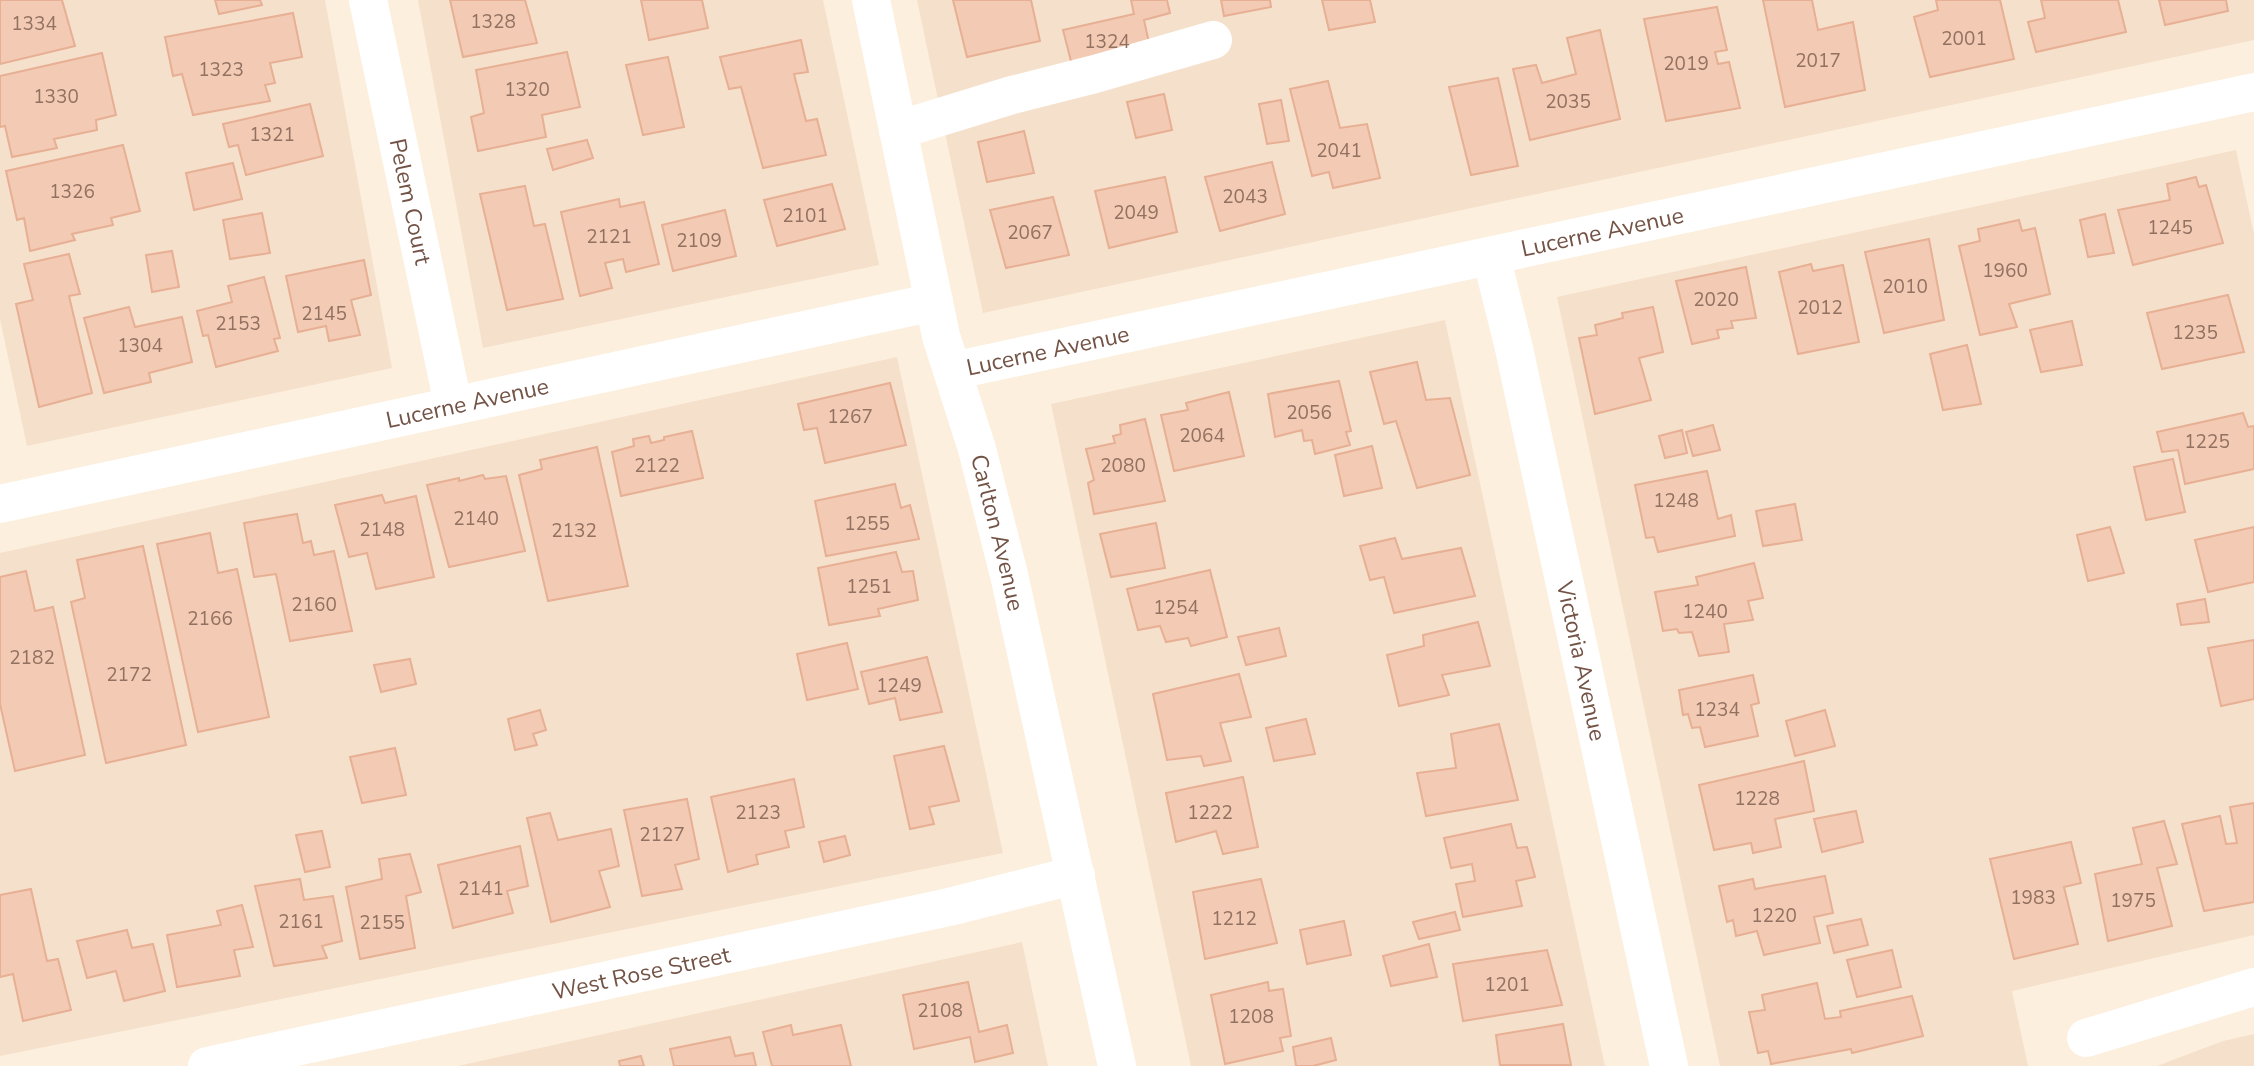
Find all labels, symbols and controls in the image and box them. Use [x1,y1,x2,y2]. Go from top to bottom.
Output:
house number: 1328 [470,9,516,35]
house number: 1334 [11,11,57,37]
house number: 2001 [1941,26,1987,52]
house number: 1324 [1084,29,1130,55]
house number: 2017 [1795,48,1841,74]
house number: 2019 [1663,51,1709,77]
house number: 1323 [198,57,244,83]
house number: 1320 [504,77,550,103]
house number: 1330 [33,84,79,110]
house number: 2035 [1545,89,1591,115]
house number: 1321 [249,122,295,148]
street label: Pelem Court [382,136,438,269]
house number: 2041 [1316,138,1362,164]
house number: 1326 [49,179,95,205]
house number: 2043 [1222,184,1268,210]
house number: 2049 [1113,200,1159,226]
street label: Lucerne Avenue [1518,200,1687,265]
house number: 2101 [782,203,828,229]
house number: 1245 [2147,215,2193,241]
house number: 2067 [1007,220,1053,246]
house number: 2121 [586,224,632,250]
house number: 2109 [676,228,722,254]
house number: 1960 [1982,258,2028,284]
house number: 2010 [1882,274,1928,300]
house number: 2020 [1693,287,1739,313]
house number: 2012 [1797,295,1843,321]
house number: 2145 [301,301,347,327]
house number: 2153 [215,311,261,337]
street label: Lucerne Avenue [964,318,1132,383]
house number: 1235 [2172,320,2218,346]
house number: 1304 [117,333,163,359]
street label: Lucerne Avenue [383,371,552,436]
house number: 2056 [1286,400,1332,426]
house number: 1267 [827,404,873,430]
house number: 2064 [1179,423,1225,449]
house number: 1225 [2184,429,2230,455]
street label: Carlton Avenue [963,451,1031,614]
house number: 2122 [634,453,680,479]
house number: 2080 [1100,453,1146,479]
house number: 1248 [1653,488,1699,514]
house number: 2140 [453,506,499,532]
house number: 1255 [844,511,890,537]
house number: 2148 [359,517,405,543]
house number: 2132 [551,518,597,544]
house number: 1251 [846,574,892,600]
street label: Victoria Avenue [1548,577,1613,744]
house number: 2160 [291,592,337,618]
house number: 1254 [1153,595,1199,621]
house number: 1240 [1682,599,1728,625]
house number: 2166 [187,606,233,632]
house number: 2182 [9,645,55,671]
house number: 2172 [106,662,152,688]
house number: 1249 [876,673,922,699]
house number: 1234 [1694,697,1740,723]
house number: 1228 [1734,786,1780,812]
house number: 2123 [735,800,781,826]
house number: 1222 [1187,800,1233,826]
house number: 2127 [639,822,685,848]
house number: 2141 [458,876,504,902]
house number: 1983 [2010,885,2056,911]
house number: 1975 [2110,888,2156,914]
house number: 1220 [1751,903,1797,929]
house number: 1212 [1211,906,1257,932]
house number: 2161 [278,909,324,935]
house number: 2155 [359,910,405,936]
street label: West Rose Street [549,939,734,1008]
house number: 1201 [1484,972,1530,998]
house number: 2108 [917,998,963,1024]
house number: 1208 [1228,1004,1274,1030]

